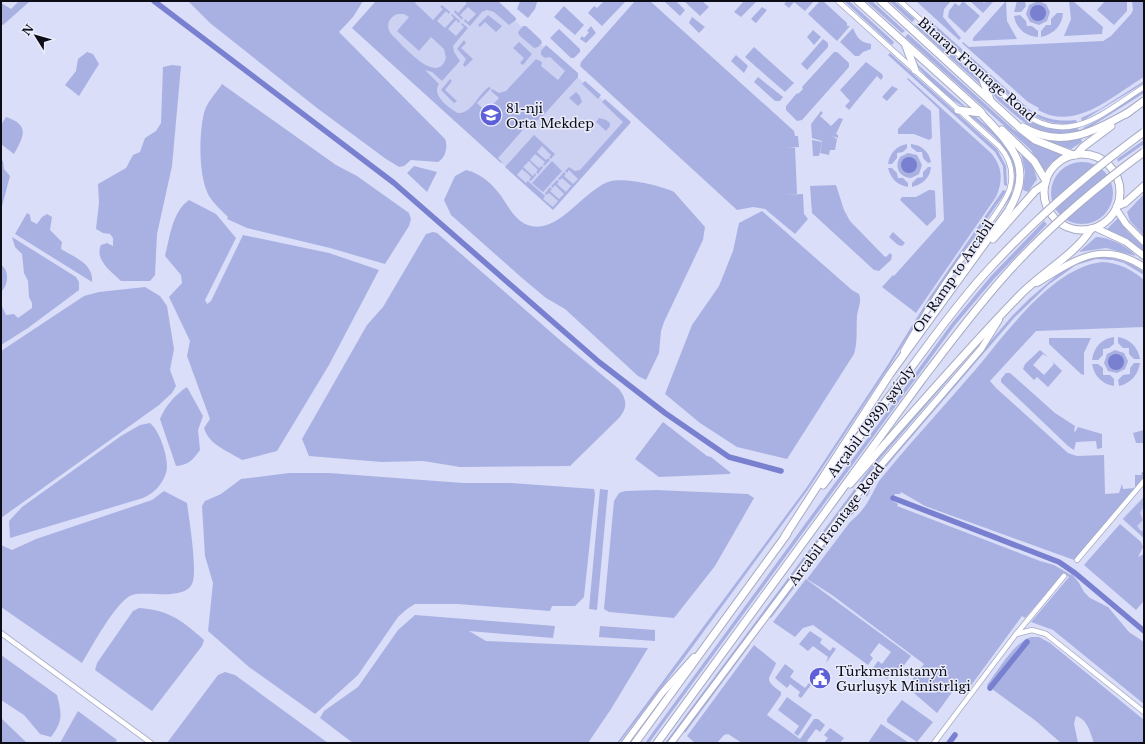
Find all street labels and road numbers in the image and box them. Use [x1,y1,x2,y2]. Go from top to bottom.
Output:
street label: Bitarap Frontage Road [914,14,1039,125]
street label: On Ramp to Arcabil [909,216,998,336]
street label: Arçabil (1939) şaýoly [823,361,919,481]
street label: Arcabil Frontage Road [784,460,888,590]

